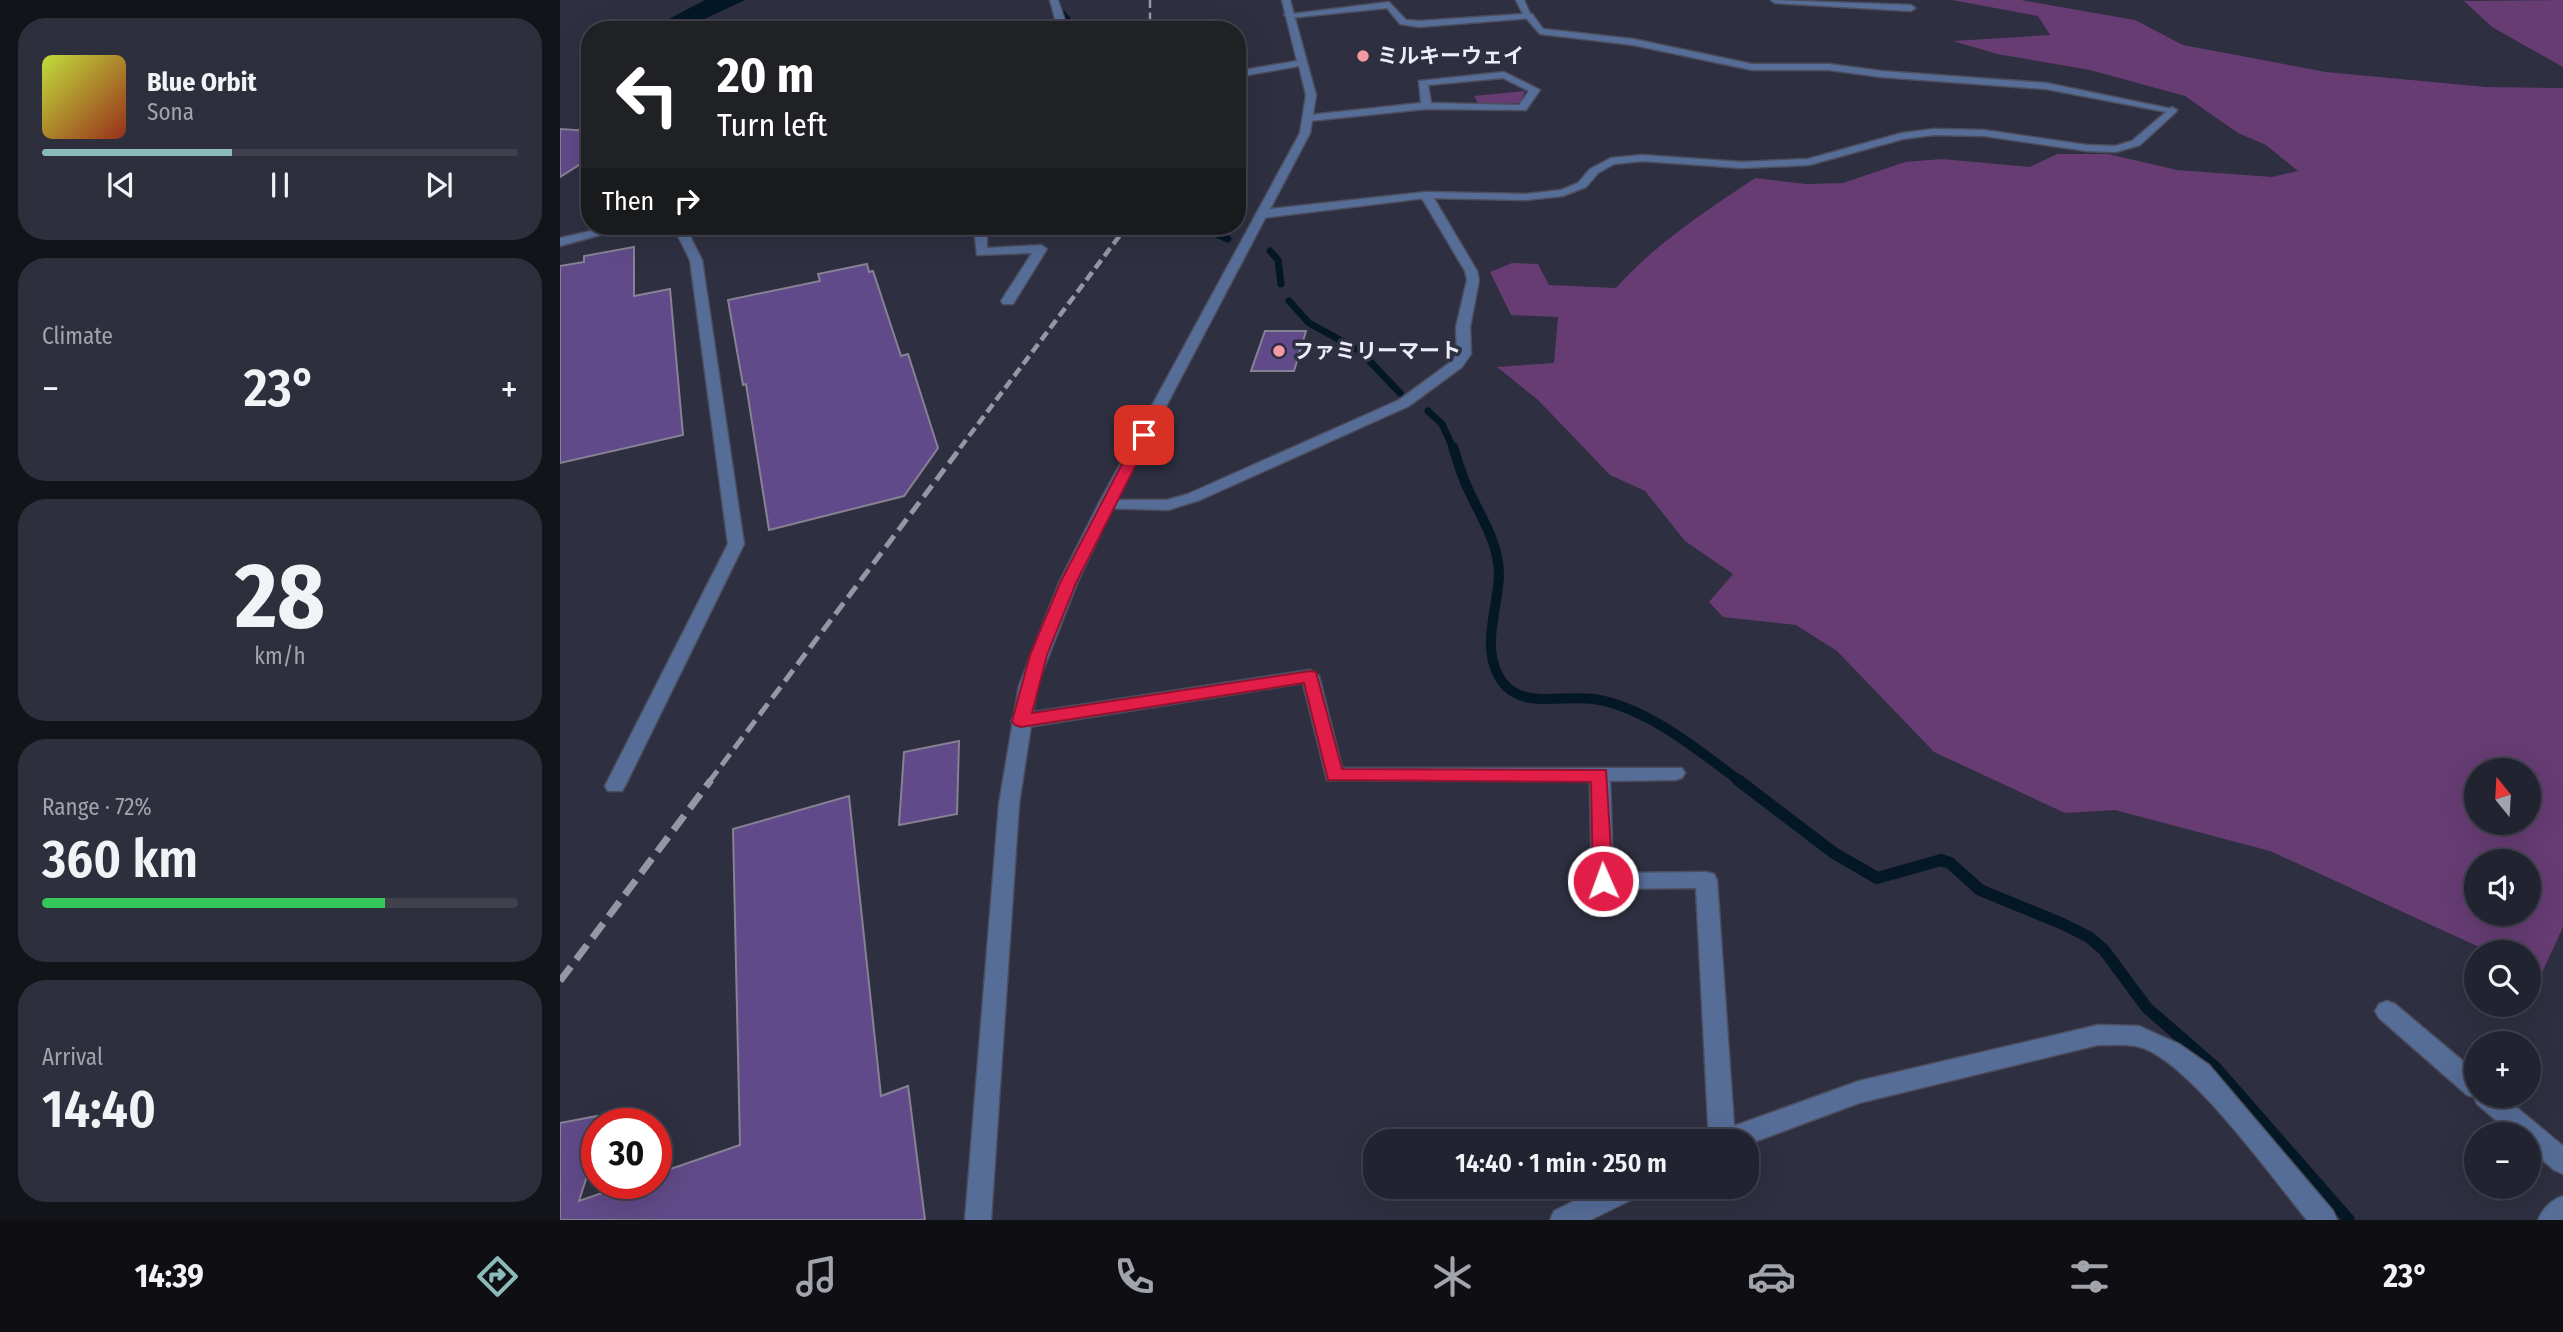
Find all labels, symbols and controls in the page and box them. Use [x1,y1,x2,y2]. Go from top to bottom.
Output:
place label: ミルキーウェイ [1377,43,1524,69]
text: 20 m [717,46,814,105]
marker: ミルキーウェイ [1355,48,1371,64]
icon: left [602,49,693,140]
text: Blue Orbit [147,67,257,98]
text: Sona [147,98,194,126]
text: Turn left [717,106,827,144]
icon: previous [102,166,140,204]
icon: pause [261,166,299,204]
icon: next [420,166,458,204]
icon: right [668,182,706,220]
text: Then [602,186,654,217]
text: Climate [42,322,113,350]
place label: ファミリーマート [1293,338,1461,364]
marker: ファミリーマート [1271,343,1287,359]
text: 23° [244,357,316,420]
text: − [42,366,59,412]
text: + [501,366,518,412]
pin [1114,405,1174,465]
icon: arrive [1125,416,1163,454]
text: 28 [235,542,325,651]
text: km/h [254,642,306,670]
north arrow [2464,758,2541,835]
map controls [2464,758,2541,1199]
text: Range · 72% [42,793,152,821]
text: 360 km [42,828,198,891]
position arrow [1566,844,1640,918]
button: sound [2464,849,2541,926]
button: search [2464,940,2541,1017]
button: + [2464,1031,2541,1108]
text: Arrival [42,1043,103,1071]
text: 14:40 [42,1078,156,1141]
speed limit sign: 30 [581,1108,672,1199]
button: − [2464,1122,2541,1199]
text: 14:40 · 1 min · 250 m [1455,1148,1667,1179]
icon: directions [473,1252,522,1301]
icon: music [792,1252,841,1301]
icon: phone [1110,1252,1159,1301]
icon: climate [1428,1252,1477,1301]
icon: car [1747,1252,1796,1301]
icon: filters [2065,1252,2114,1301]
text: 14:39 [135,1257,204,1295]
text: 23° [2383,1257,2428,1295]

